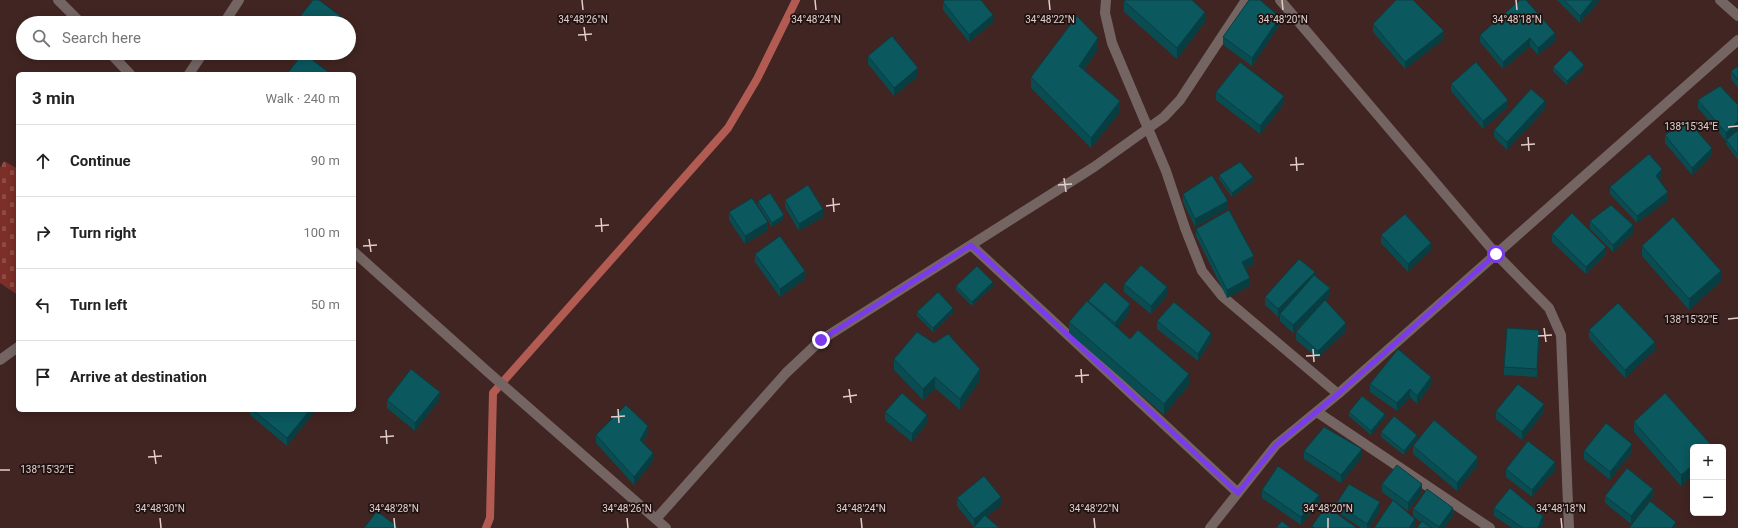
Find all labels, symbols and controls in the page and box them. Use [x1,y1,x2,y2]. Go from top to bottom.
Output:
text: 34°48'26"N [558,14,608,25]
text: 34°48'24"N [791,14,841,25]
text: 34°48'22"N [1025,14,1075,25]
text: 34°48'20"N [1258,14,1308,25]
text: 34°48'18"N [1492,14,1542,25]
search box [16,16,356,60]
icon: search [30,27,52,49]
text: Search here [62,29,141,47]
text: 3 min [32,88,75,108]
text: Walk · 240 m [265,91,340,106]
text: 138°15'34"E [1664,121,1718,132]
icon: ahead [32,150,54,172]
text: Continue [70,152,131,170]
text: 90 m [311,153,340,168]
icon: right [32,222,54,244]
text: Turn right [70,224,136,242]
text: 100 m [303,225,340,240]
route start [1487,245,1505,263]
icon: left [32,294,54,316]
text: Turn left [70,296,127,314]
text: 50 m [311,297,340,312]
text: 138°15'32"E [1664,314,1718,325]
route end [812,331,830,349]
icon: arrive [32,366,54,388]
text: Arrive at destination [70,368,207,386]
map controls [1690,444,1726,516]
button: + [1690,444,1726,480]
text: 138°15'32"E [20,464,74,475]
button: − [1690,480,1726,516]
text: 34°48'30"N [135,503,185,514]
text: 34°48'28"N [369,503,419,514]
text: 34°48'26"N [602,503,652,514]
text: 34°48'24"N [836,503,886,514]
text: 34°48'22"N [1069,503,1119,514]
text: 34°48'20"N [1303,503,1353,514]
text: 34°48'18"N [1536,503,1586,514]

